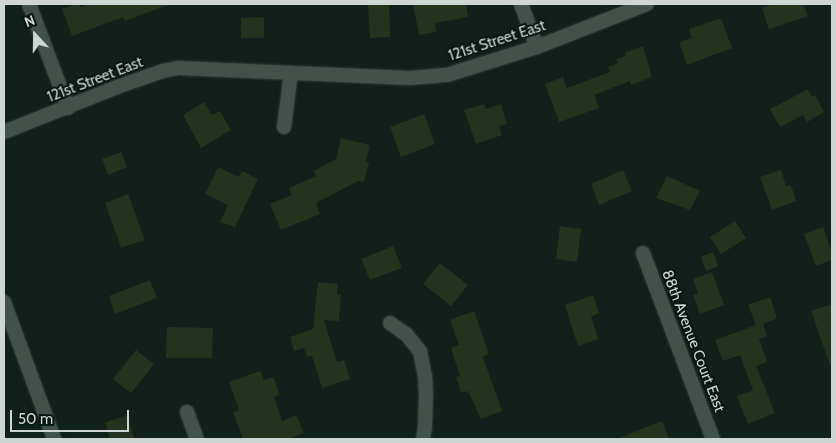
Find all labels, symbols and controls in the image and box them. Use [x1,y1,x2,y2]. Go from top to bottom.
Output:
north arrow [10,10,60,60]
text: N [22,11,37,31]
street label: 121st Street East [446,17,548,65]
street label: 121st Street East [45,54,145,106]
street label: 88th Avenue Court East [658,267,728,415]
scale bar [12,400,131,432]
text: 50 m [18,410,53,428]

